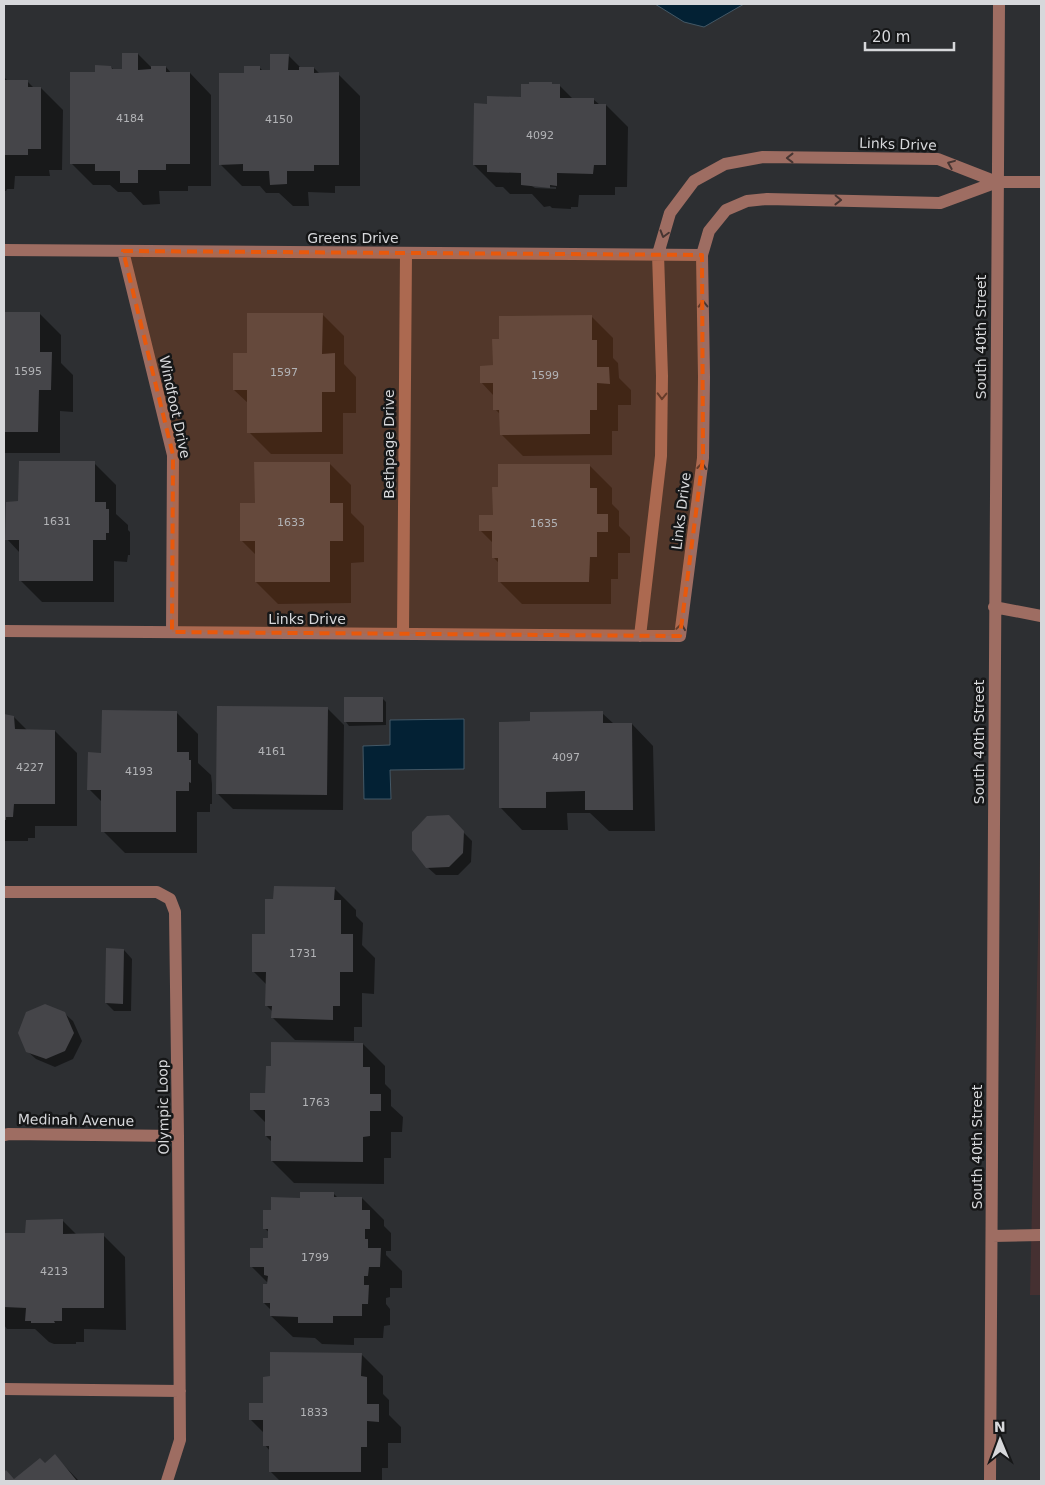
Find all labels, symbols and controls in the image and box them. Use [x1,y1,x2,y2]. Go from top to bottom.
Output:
scale bar [865,20,954,52]
text: 20 m [872,28,910,46]
house number: 4184 [116,112,144,125]
house number: 4150 [265,113,293,126]
house number: 4092 [526,129,554,142]
street label: Links Drive [859,135,937,153]
one-way arrow [785,152,793,163]
one-way arrow [947,160,956,170]
one-way arrow [834,195,842,206]
one-way arrow [660,229,670,238]
street label: Greens Drive [307,230,399,246]
street label: South 40th Street [973,274,989,399]
one-way arrow [698,300,708,308]
street label: Windfoot Drive [156,354,194,460]
house number: 1595 [14,365,42,378]
house number: 1597 [270,366,298,379]
house number: 1599 [531,369,559,382]
street label: Bethpage Drive [381,389,397,499]
one-way arrow [657,392,667,400]
one-way arrow [696,462,707,470]
street label: Links Drive [668,471,694,551]
house number: 1631 [43,515,71,528]
house number: 1633 [277,516,305,529]
house number: 1635 [530,517,558,530]
street label: Links Drive [268,611,346,627]
one-way arrow [676,623,686,632]
street label: South 40th Street [971,679,987,804]
house number: 4161 [258,745,286,758]
house number: 4097 [552,751,580,764]
house number: 4227 [16,761,44,774]
house number: 4193 [125,765,153,778]
house number: 1731 [289,947,317,960]
street label: Olympic Loop [154,1059,172,1155]
street label: South 40th Street [969,1084,985,1209]
house number: 1763 [302,1096,330,1109]
street label: Medinah Avenue [18,1111,134,1129]
house number: 1799 [301,1251,329,1264]
house number: 4213 [40,1265,68,1278]
house number: 1833 [300,1406,328,1419]
north arrow [975,1415,1025,1465]
text: N [994,1419,1006,1435]

